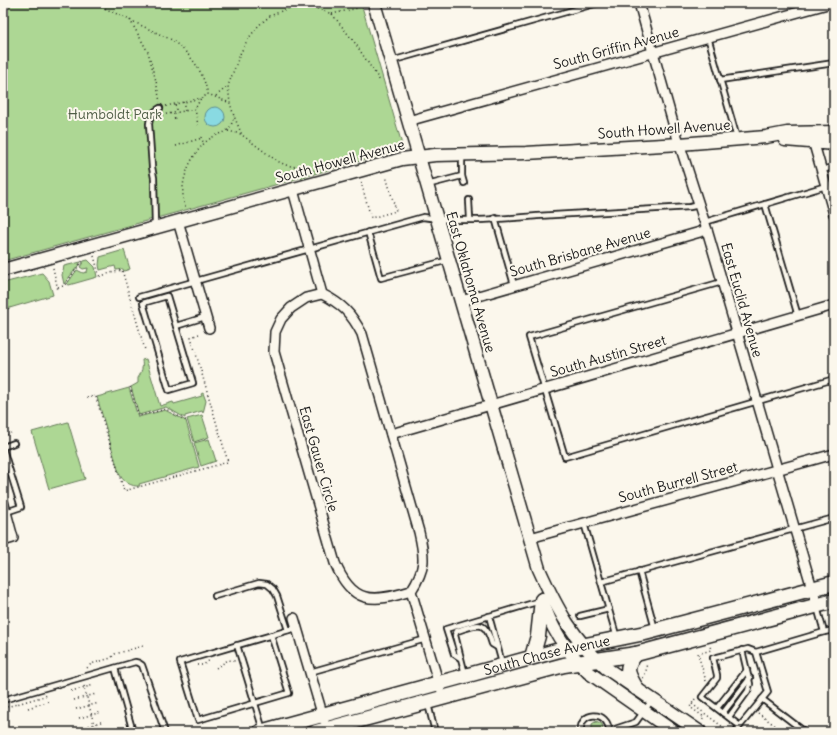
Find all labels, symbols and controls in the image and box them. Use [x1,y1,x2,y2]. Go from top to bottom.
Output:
street label: South Griffin Avenue [551,23,681,73]
park label: Humboldt Park [68,105,162,123]
street label: South Howell Avenue [597,115,731,143]
street label: South Howell Avenue [273,135,407,187]
street label: East Oklahoma Avenue [442,209,500,355]
street label: South Brisbane Avenue [507,223,653,281]
street label: East Euclid Avenue [717,241,767,359]
street label: South Austin Street [548,331,668,381]
street label: East Gauer Circle [295,404,343,514]
street label: South Burrell Street [616,457,740,507]
street label: South Chase Avenue [482,631,612,679]

